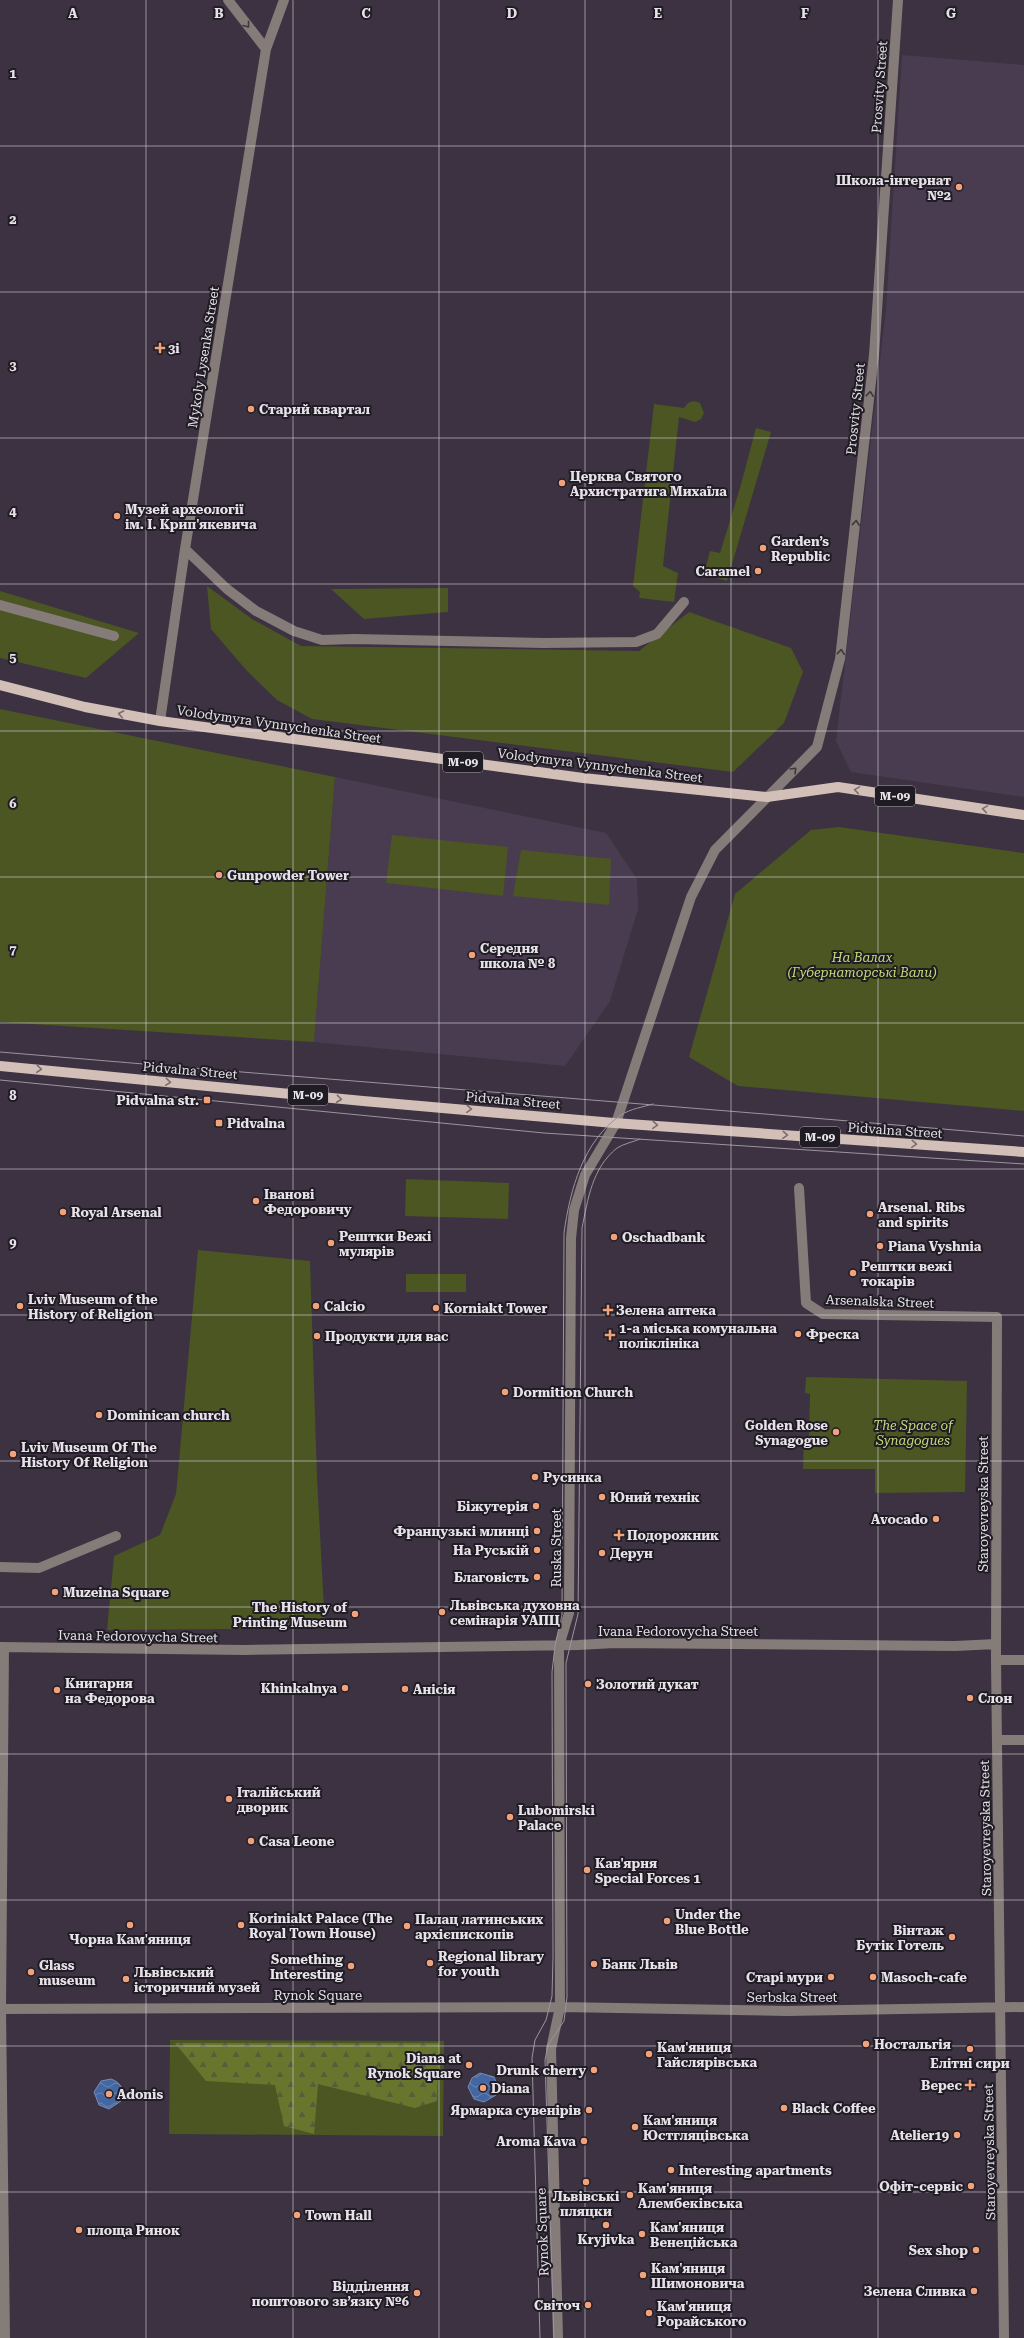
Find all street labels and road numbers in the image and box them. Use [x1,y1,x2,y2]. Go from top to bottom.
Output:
street label: Prosvity Street [869,40,890,134]
street label: Mykoly Lysenka Street [185,285,222,429]
street label: Prosvity Street [843,362,868,456]
street label: Volodymyra Vynnychenka Street [176,703,382,746]
street label: Volodymyra Vynnychenka Street [497,745,703,786]
road number: М-09 [443,752,483,772]
road number: М-09 [875,786,915,806]
street label: Pidvalna Street [142,1059,238,1082]
road number: М-09 [288,1085,328,1105]
street label: Pidvalna Street [465,1089,561,1112]
street label: Pidvalna Street [847,1120,943,1141]
road number: М-09 [800,1127,840,1147]
street label: Arsenalska Street [825,1292,935,1311]
street label: Staroyevreyska Street [976,1436,991,1572]
street label: Ruska Street [549,1509,564,1587]
street label: Ivana Fedorovycha Street [598,1624,758,1639]
street label: Ivana Fedorovycha Street [58,1628,218,1645]
street label: Staroyevreyska Street [977,1760,994,1896]
street label: Rynok Square [274,1988,362,2003]
street label: Serbska Street [747,1990,838,2005]
street label: Staroyevreyska Street [981,2084,998,2220]
street label: Rynok Square [533,2188,552,2276]

